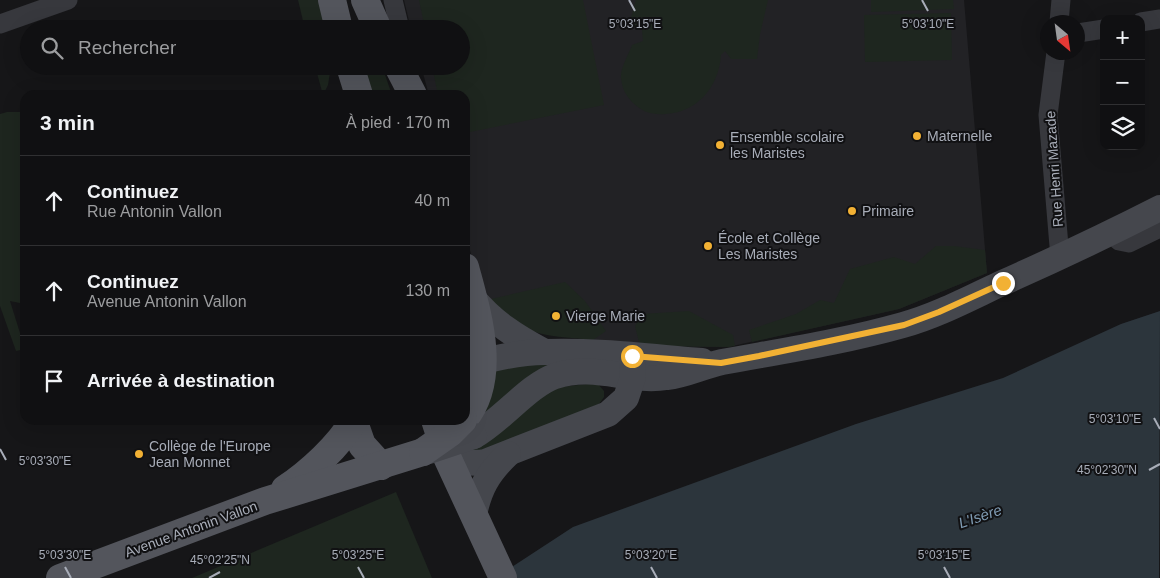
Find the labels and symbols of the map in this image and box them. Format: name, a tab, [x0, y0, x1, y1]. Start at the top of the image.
north arrow	[1040, 15, 1085, 60]
text: 5°03'15"E	[609, 17, 661, 31]
text: 5°03'10"E	[902, 17, 954, 31]
street label: Rue Henri Mazade	[1042, 110, 1066, 228]
place label: Maternelle	[927, 128, 993, 144]
place label: Ensemble scolaire les Maristes	[730, 129, 845, 161]
marker: Maternelle	[911, 130, 923, 142]
marker: Ensemble scolaire les Maristes	[714, 139, 726, 151]
place label: Primaire	[862, 203, 914, 219]
marker: Primaire	[846, 205, 858, 217]
place label: École et Collège Les Maristes	[718, 230, 820, 262]
marker: École et Collège Les Maristes	[702, 240, 714, 252]
route end	[992, 272, 1015, 295]
place label: Vierge Marie	[566, 308, 645, 324]
marker: Vierge Marie	[550, 310, 562, 322]
route start	[621, 345, 644, 368]
text: 5°03'10"E	[1089, 412, 1141, 426]
place label: Collège de l'Europe Jean Monnet	[149, 438, 271, 470]
marker: Collège de l'Europe Jean Monnet	[133, 448, 145, 460]
text: 5°03'30"E	[19, 454, 71, 468]
text: 45°02'30"N	[1077, 463, 1137, 477]
street label: Avenue Antonin Vallon	[123, 498, 259, 560]
water label: L'Isère	[956, 501, 1004, 531]
text: 5°03'30"E	[39, 548, 91, 562]
text: 5°03'25"E	[332, 548, 384, 562]
text: 5°03'20"E	[625, 548, 677, 562]
text: 5°03'15"E	[918, 548, 970, 562]
text: 45°02'25"N	[190, 553, 250, 567]

